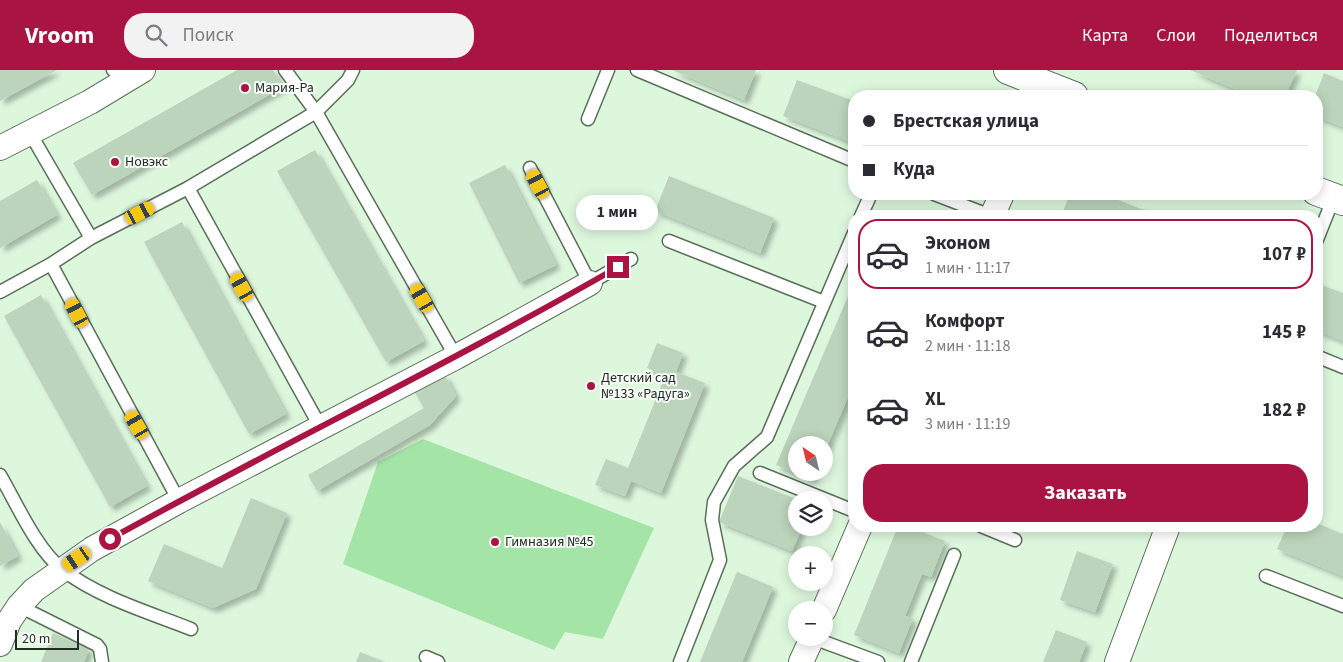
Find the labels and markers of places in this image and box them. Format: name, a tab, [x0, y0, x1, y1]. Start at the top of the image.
place label: Мария-Ра	[255, 78, 314, 98]
marker: Мария-Ра	[239, 82, 251, 94]
place label: Новэкс	[125, 152, 169, 172]
marker: Новэкс	[109, 156, 121, 168]
place label: Детский сад №133 «Радуга»	[601, 368, 690, 404]
marker: Детский сад №133 «Радуга»	[585, 380, 597, 392]
place label: Гимназия №45	[505, 532, 594, 552]
marker: Гимназия №45	[489, 536, 501, 548]

